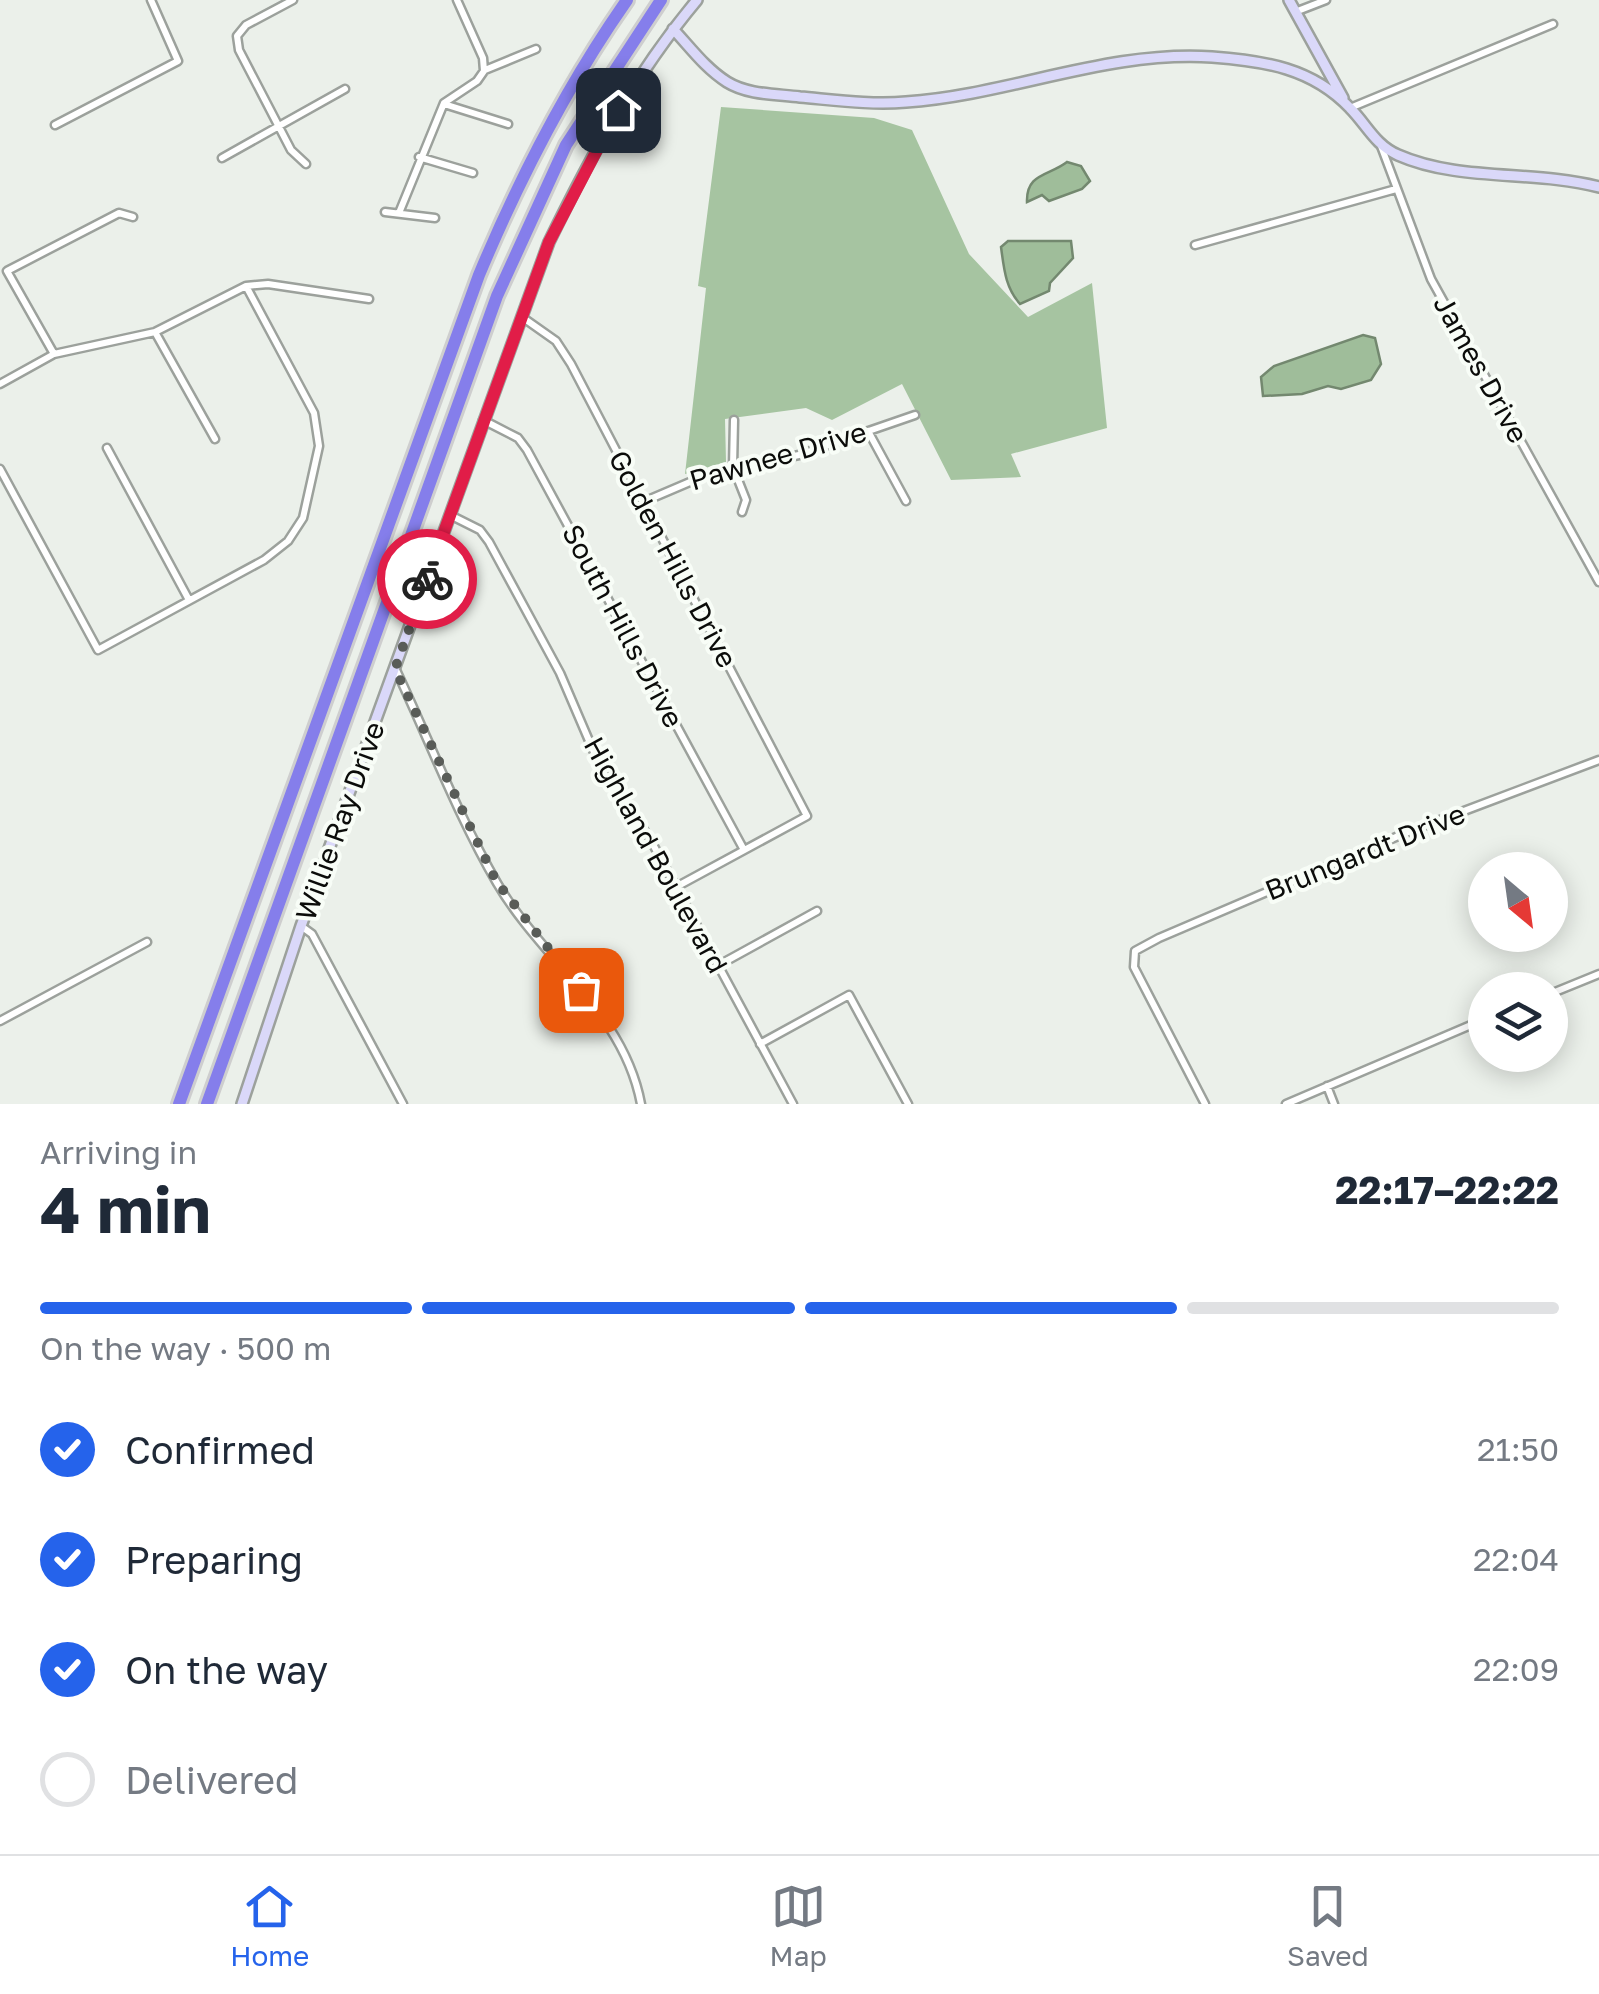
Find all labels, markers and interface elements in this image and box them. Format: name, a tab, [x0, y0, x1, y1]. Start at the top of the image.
pin	[576, 68, 661, 153]
icon: home	[591, 83, 646, 138]
street label: James Drive	[1427, 289, 1536, 448]
street label: Pawnee Drive	[686, 415, 870, 497]
street label: Golden Hills Drive	[602, 445, 745, 673]
street label: South Hills Drive	[556, 519, 691, 733]
courier	[377, 529, 477, 629]
icon: bike	[400, 552, 455, 607]
street label: Willie Ray Drive	[288, 717, 391, 925]
street label: Highland Boulevard	[578, 731, 735, 979]
street label: Brungardt Drive	[1260, 796, 1469, 907]
north arrow	[1468, 852, 1568, 952]
map controls	[1468, 852, 1568, 1072]
pin	[539, 948, 624, 1033]
icon: bag	[554, 963, 609, 1018]
button: layers	[1468, 972, 1568, 1072]
text: Arriving in	[40, 1133, 197, 1171]
text: 22:17–22:22	[1335, 1167, 1559, 1212]
text: 4 min	[40, 1169, 211, 1247]
text: On the way · 500 m	[40, 1329, 331, 1367]
icon: check	[40, 1422, 95, 1477]
text: Confirmed	[125, 1427, 315, 1472]
text: 21:50	[1477, 1430, 1559, 1468]
icon: check	[40, 1532, 95, 1587]
text: Preparing	[125, 1537, 303, 1582]
text: 22:04	[1473, 1540, 1559, 1578]
icon: check	[40, 1642, 95, 1697]
text: On the way	[125, 1647, 328, 1692]
text: 22:09	[1473, 1650, 1559, 1688]
text: Delivered	[125, 1757, 298, 1802]
tab: Home	[230, 1879, 309, 1972]
tab: Map	[770, 1879, 827, 1972]
tab: Saved	[1287, 1879, 1369, 1972]

